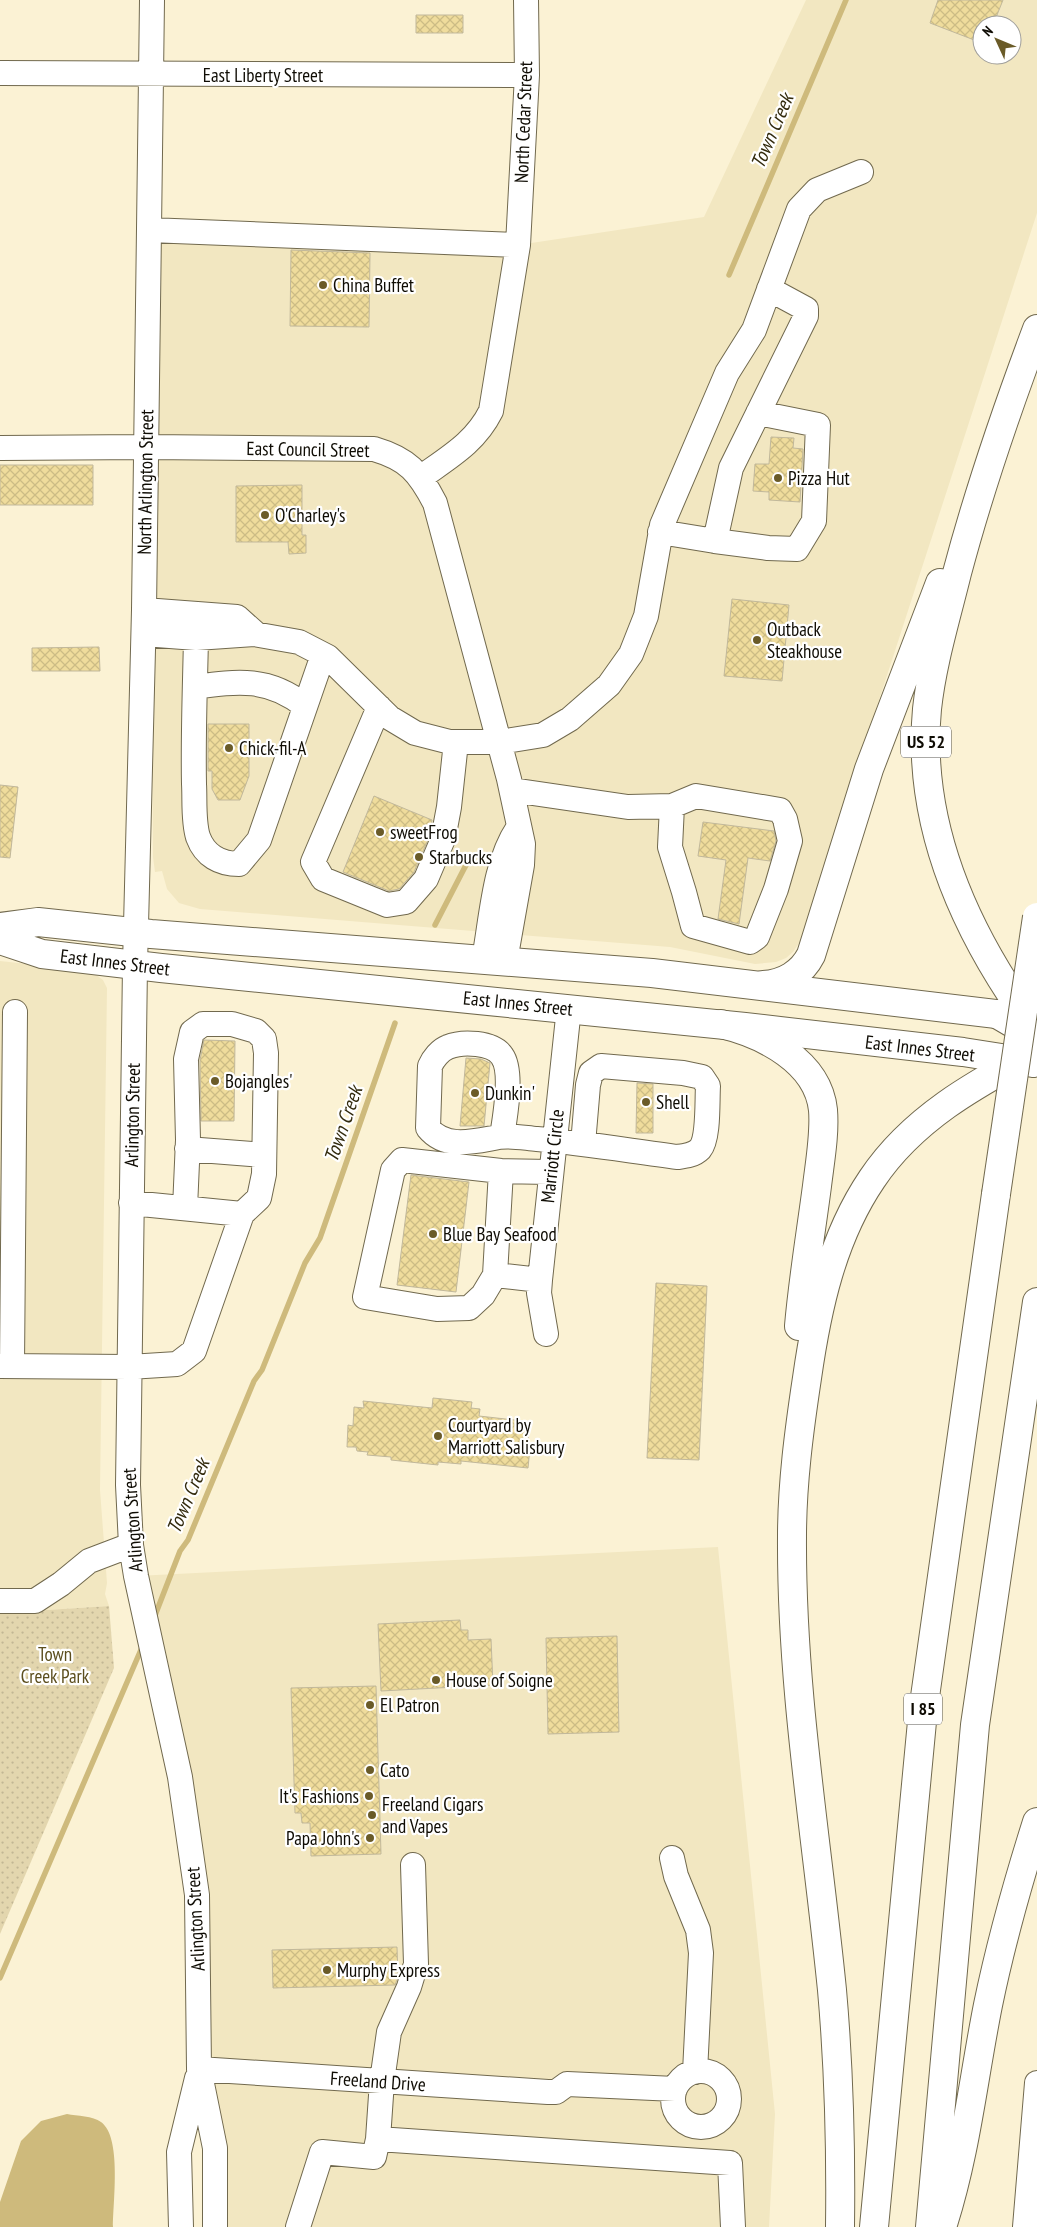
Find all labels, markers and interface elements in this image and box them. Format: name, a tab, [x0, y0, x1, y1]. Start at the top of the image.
north arrow	[972, 15, 1022, 65]
text: N	[979, 22, 997, 40]
street label: North Cedar Street	[509, 60, 537, 183]
street label: East Liberty Street	[203, 63, 324, 87]
water label: Town Creek	[745, 88, 800, 172]
place label: China Buffet	[333, 273, 415, 297]
marker: China Buffet	[317, 279, 329, 291]
street label: North Arlington Street	[132, 408, 158, 555]
street label: East Council Street	[246, 436, 370, 462]
place label: Pizza Hut	[788, 466, 850, 490]
marker: Pizza Hut	[772, 472, 784, 484]
place label: O'Charley's	[275, 503, 346, 527]
marker: O'Charley's	[259, 509, 271, 521]
place label: Outback Steakhouse	[767, 617, 842, 663]
marker: Outback Steakhouse	[751, 634, 763, 646]
road number: US 52	[901, 726, 951, 758]
place label: Chick-fil-A	[239, 736, 306, 760]
marker: Chick-fil-A	[223, 742, 235, 754]
place label: sweetFrog	[390, 820, 458, 844]
marker: sweetFrog	[374, 826, 386, 838]
place label: Starbucks	[429, 845, 492, 869]
marker: Starbucks	[413, 851, 425, 863]
street label: East Innes Street	[59, 943, 172, 981]
street label: East Innes Street	[462, 985, 575, 1021]
street label: East Innes Street	[864, 1029, 977, 1067]
street label: Arlington Street	[119, 1062, 145, 1167]
place label: Bojangles'	[225, 1069, 293, 1093]
marker: Bojangles'	[209, 1075, 221, 1087]
water label: Town Creek	[318, 1080, 369, 1165]
place label: Dunkin'	[485, 1081, 535, 1105]
marker: Dunkin'	[469, 1087, 481, 1099]
place label: Shell	[656, 1090, 690, 1114]
marker: Shell	[640, 1096, 652, 1108]
street label: Marriott Circle	[535, 1108, 569, 1204]
place label: Blue Bay Seafood	[443, 1222, 557, 1246]
marker: Blue Bay Seafood	[427, 1228, 439, 1240]
place label: Courtyard by Marriott Salisbury	[448, 1413, 565, 1459]
marker: Courtyard by Marriott Salisbury	[432, 1430, 444, 1442]
water label: Town Creek	[161, 1453, 216, 1537]
street label: Arlington Street	[116, 1466, 148, 1573]
park label: Town Creek Park	[21, 1642, 90, 1688]
place label: House of Soigne	[446, 1668, 553, 1692]
marker: House of Soigne	[430, 1674, 442, 1686]
place label: El Patron	[380, 1693, 439, 1717]
road number: I 85	[904, 1694, 942, 1725]
marker: El Patron	[364, 1699, 376, 1711]
place label: Cato	[380, 1758, 409, 1782]
marker: Cato	[364, 1764, 376, 1776]
place label: It's Fashions	[279, 1784, 359, 1808]
marker: It's Fashions	[363, 1790, 375, 1802]
place label: Freeland Cigars and Vapes	[382, 1792, 483, 1838]
marker: Freeland Cigars and Vapes	[366, 1809, 378, 1821]
place label: Papa John's	[286, 1826, 360, 1850]
marker: Papa John's	[364, 1832, 376, 1844]
street label: Arlington Street	[180, 1866, 210, 1972]
place label: Murphy Express	[337, 1958, 440, 1982]
marker: Murphy Express	[321, 1964, 333, 1976]
street label: Freeland Drive	[329, 2066, 427, 2096]

